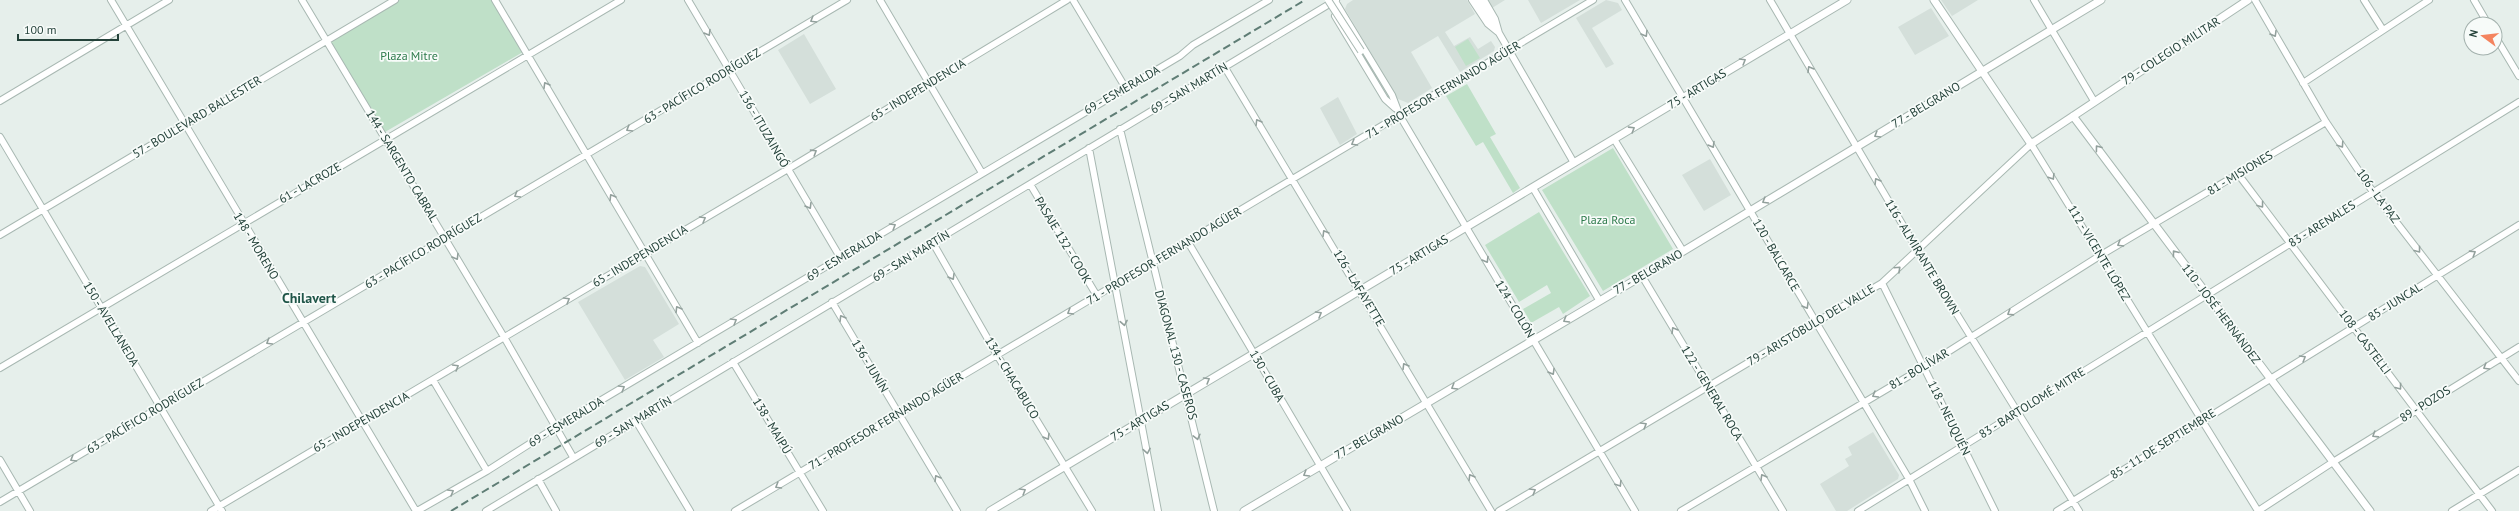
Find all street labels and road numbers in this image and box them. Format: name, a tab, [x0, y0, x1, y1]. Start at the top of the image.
street label: 79 - COLEGIO MILITAR	[2119, 13, 2223, 88]
street label: 71 - PROFESOR FERNANDO AGÜER	[1362, 37, 1523, 142]
street label: 63 - PACÍFICO RODRÍGUEZ	[640, 44, 763, 127]
street label: 65 - INDEPENDENCIA	[867, 55, 968, 124]
street label: 69 - SAN MARTÍN	[1147, 59, 1230, 117]
street label: 69 - ESMERALDA	[1081, 62, 1162, 117]
street label: 75 - ARTIGAS	[1665, 65, 1729, 112]
street label: 57 - BOULEVARD BALLESTER	[129, 72, 264, 161]
street label: 77 - BELGRANO	[1889, 78, 1963, 131]
street label: 136 - ITUZAINGÓ	[736, 87, 793, 170]
street label: 144 - SARGENTO CABRAL	[363, 107, 442, 225]
street label: 81 - MISIONES	[2204, 147, 2275, 198]
street label: 61 - LACROZE	[276, 159, 343, 206]
street label: 106 - LA PAZ	[2354, 165, 2403, 226]
street label: PASAJE 132 - COOK	[1032, 194, 1095, 286]
street label: 116 - ALMIRANTE BROWN	[1882, 196, 1963, 317]
street label: 83 - ARENALES	[2285, 197, 2358, 250]
street label: 112 - VICENTE LÓPEZ	[2065, 202, 2134, 304]
street label: 71 - PROFESOR FERNANDO AGÜER	[1083, 203, 1244, 308]
street label: 148 - MORENO	[230, 209, 282, 282]
street label: 63 - PACÍFICO RODRÍGUEZ	[361, 209, 484, 292]
street label: 120 - BALCARCE	[1750, 216, 1803, 294]
street label: 65 - INDEPENDENCIA	[589, 221, 690, 290]
street label: 69 - ESMERALDA	[803, 227, 884, 284]
street label: 69 - SAN MARTÍN	[869, 227, 952, 285]
street label: 75 - ARTIGAS	[1387, 231, 1451, 278]
street label: 126 - LAFAYETTE	[1331, 246, 1388, 329]
street label: 77 - BELGRANO	[1610, 246, 1685, 297]
street label: 110 - JOSÉ HERNÁNDEZ	[2179, 261, 2264, 367]
street label: 124 - COLÓN	[1492, 277, 1539, 340]
street label: 150 - AVELLANEDA	[80, 279, 143, 369]
street label: 85 - JUNCAL	[2365, 279, 2425, 324]
street label: 79 - ARISTÓBULO DEL VALLE	[1744, 280, 1877, 369]
street label: DIAGONAL 130 - CASEROS	[1152, 288, 1201, 421]
street label: 108 - CASTELLI	[2336, 306, 2395, 377]
street label: 134 - CHACABUCO	[982, 334, 1043, 422]
street label: 136 - JUNÍN	[849, 336, 892, 395]
street label: 122 - GENERAL ROCA	[1678, 343, 1747, 443]
street label: 81 - BOLÍVAR	[1886, 345, 1951, 392]
street label: 130 - CUBA	[1247, 347, 1288, 404]
street label: 83 - BARTOLOMÉ MITRE	[1976, 364, 2088, 441]
street label: 71 - PROFESOR FERNANDO AGÜER	[805, 368, 966, 473]
street label: 63 - PACÍFICO RODRÍGUEZ	[83, 374, 206, 457]
street label: 118 - NEUQUÉN	[1925, 378, 1974, 458]
street label: 89 - POZOS	[2397, 382, 2453, 425]
street label: 65 - INDEPENDENCIA	[310, 388, 412, 455]
street label: 69 - ESMERALDA	[525, 393, 606, 450]
street label: 69 - SAN MARTÍN	[591, 393, 674, 451]
street label: 138 - MAIPÚ	[750, 395, 795, 457]
street label: 75 - ARTIGAS	[1108, 397, 1172, 444]
street label: 85 - 11 DE SEPTIEMBRE	[2107, 405, 2218, 482]
street label: 77 - BELGRANO	[1331, 411, 1406, 462]

